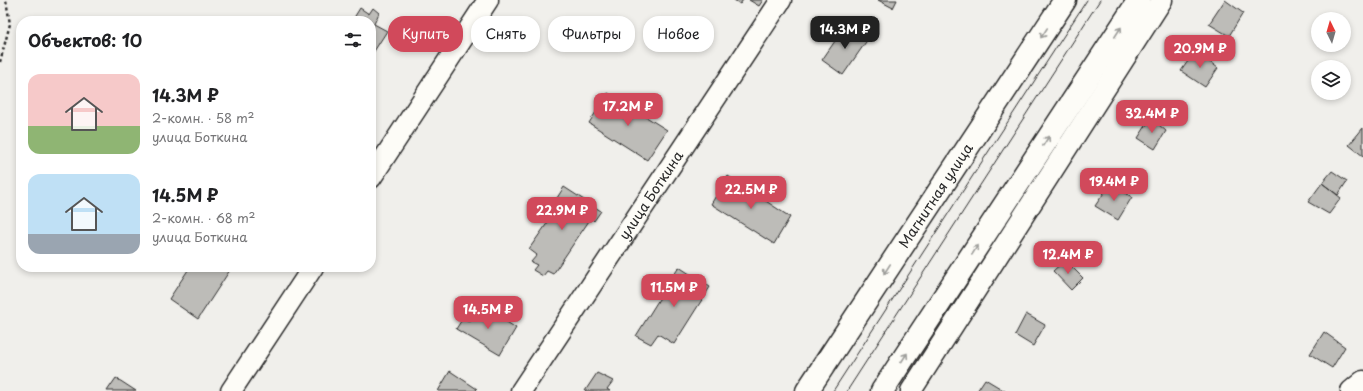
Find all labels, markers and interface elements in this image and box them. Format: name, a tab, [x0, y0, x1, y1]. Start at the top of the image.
north arrow	[1311, 12, 1351, 52]
map controls	[1311, 12, 1351, 100]
chip: Купить	[388, 16, 463, 52]
chip: Снять	[471, 16, 540, 52]
chip: Фильтры	[548, 16, 635, 52]
chip: Новое	[643, 16, 714, 52]
pin: 14.3M ₽	[808, 16, 882, 50]
text: 14.3M ₽	[819, 19, 871, 38]
text: Объектов: 10	[28, 27, 142, 53]
one-way arrow	[1040, 27, 1048, 38]
one-way arrow	[1114, 27, 1122, 38]
icon: filters	[342, 29, 364, 51]
pin: 20.9M ₽	[1163, 35, 1237, 69]
text: 20.9M ₽	[1173, 38, 1227, 57]
button: layers	[1311, 60, 1351, 100]
text: 14.3M ₽	[152, 82, 219, 108]
icon: home	[60, 90, 108, 138]
pin: 17.2M ₽	[591, 93, 665, 127]
text: 17.2M ₽	[603, 96, 653, 115]
pin: 32.4M ₽	[1115, 100, 1189, 134]
text: 32.4M ₽	[1125, 103, 1179, 122]
text: 2-комн. · 58 m²	[152, 108, 254, 127]
text: улица Боткина	[152, 127, 247, 146]
one-way arrow	[1043, 135, 1051, 147]
street label: Магнитная улица	[893, 139, 978, 252]
street label: улица Боткина	[613, 146, 688, 244]
pin: 19.4M ₽	[1077, 168, 1151, 202]
text: 19.4M ₽	[1089, 171, 1139, 190]
pin: 22.5M ₽	[714, 176, 788, 210]
text: 22.5M ₽	[724, 179, 778, 198]
text: 14.5M ₽	[152, 182, 218, 208]
icon: home	[60, 190, 108, 238]
pin: 22.9M ₽	[525, 197, 599, 231]
text: 22.9M ₽	[536, 200, 588, 219]
text: 2-комн. · 68 m²	[152, 208, 256, 227]
text: улица Боткина	[152, 227, 247, 246]
pin: 12.4M ₽	[1031, 241, 1105, 275]
text: 12.4M ₽	[1042, 244, 1094, 263]
one-way arrow	[971, 245, 979, 256]
one-way arrow	[883, 264, 891, 275]
pin: 11.5M ₽	[637, 274, 711, 308]
text: 11.5M ₽	[650, 277, 698, 296]
pin: 14.5M ₽	[451, 296, 525, 330]
text: 14.5M ₽	[463, 299, 513, 318]
one-way arrow	[899, 353, 908, 364]

